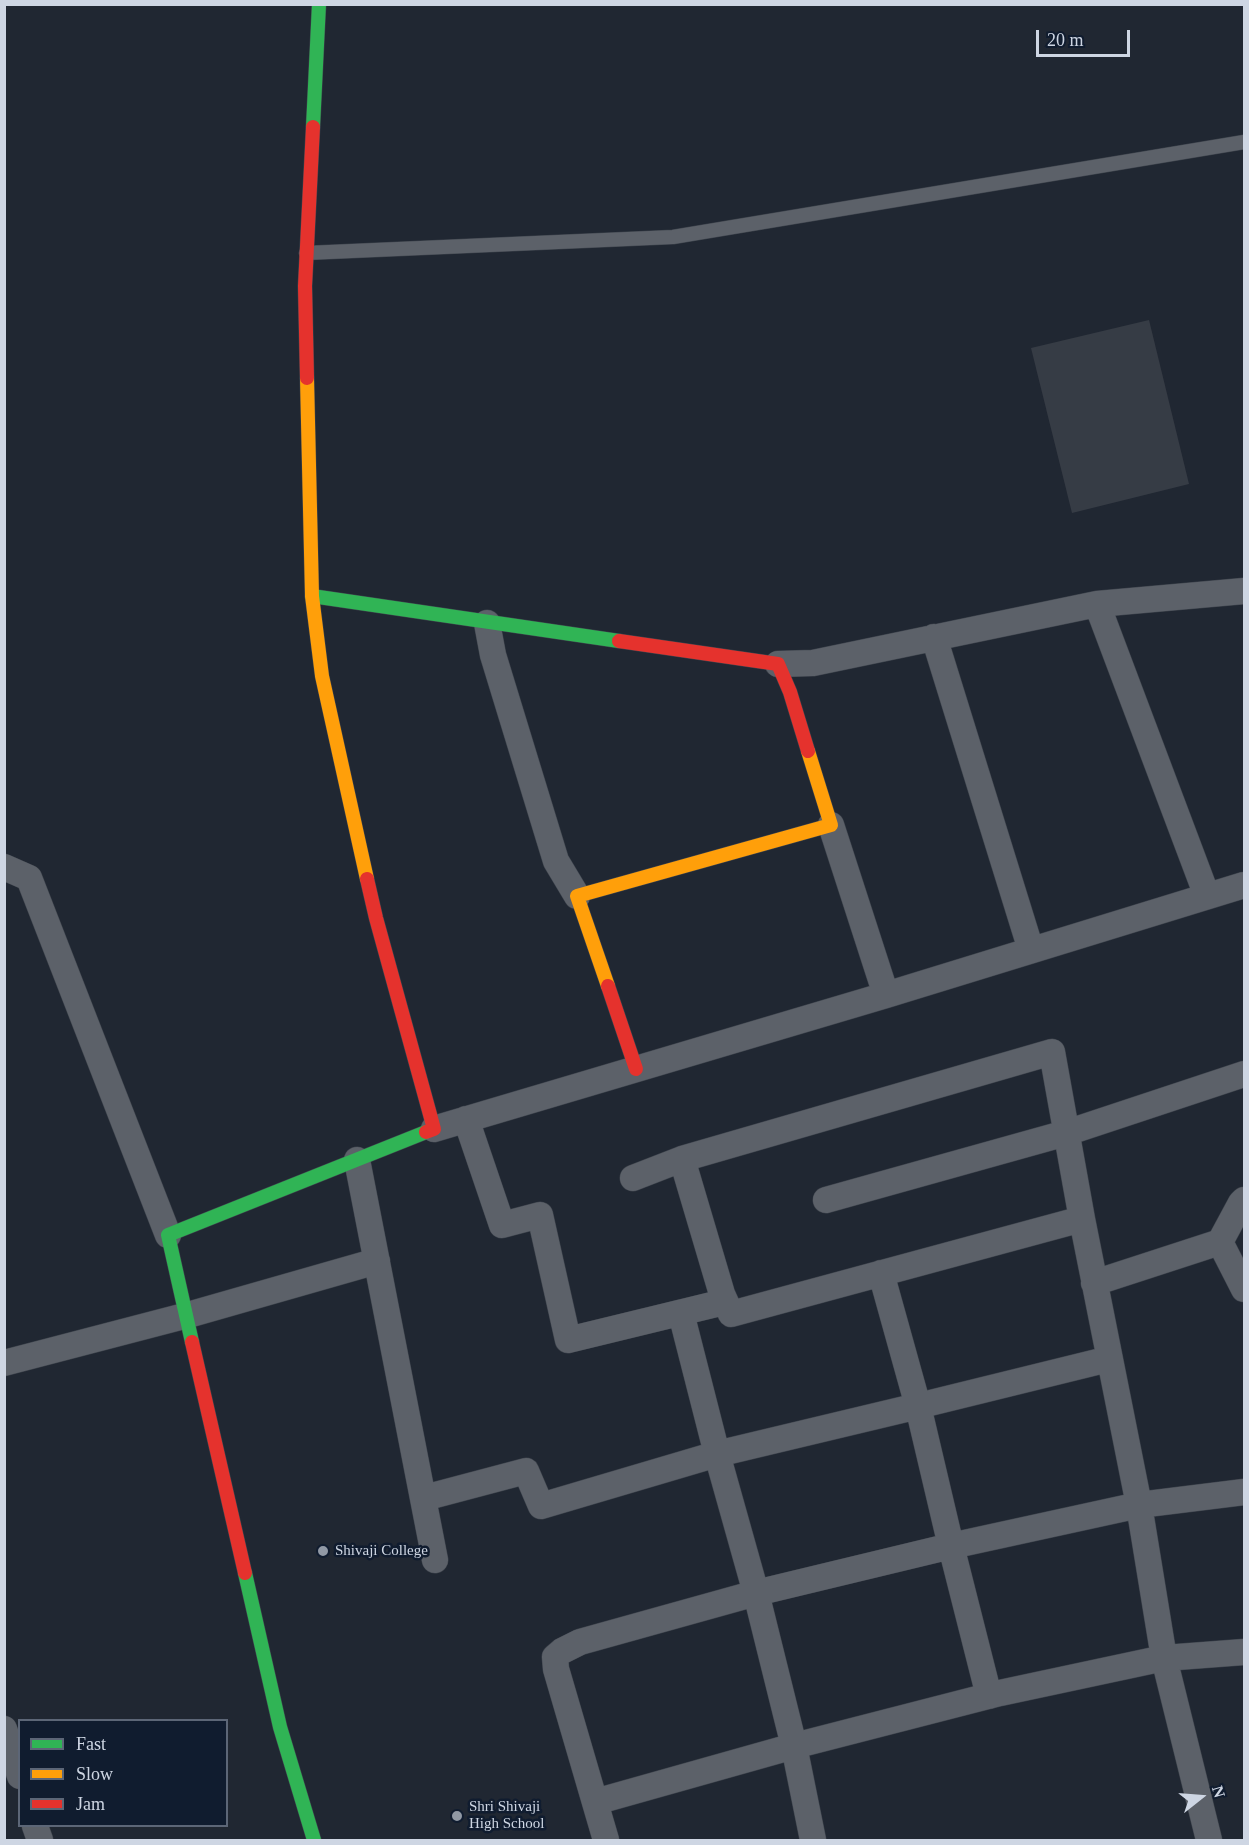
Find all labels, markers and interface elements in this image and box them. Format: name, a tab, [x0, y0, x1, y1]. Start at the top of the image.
scale bar	[1039, 18, 1134, 56]
text: 20 m	[1047, 30, 1084, 50]
place label: Shivaji College	[335, 1542, 428, 1560]
marker: Shivaji College	[316, 1544, 330, 1558]
legend	[18, 1719, 228, 1827]
text: Fast	[76, 1734, 106, 1754]
text: Slow	[76, 1764, 113, 1784]
north arrow	[1171, 1767, 1231, 1827]
text: N	[1209, 1784, 1229, 1800]
text: Jam	[76, 1794, 105, 1814]
place label: Shri Shivaji High School	[469, 1798, 544, 1833]
marker: Shri Shivaji High School	[450, 1809, 464, 1823]

